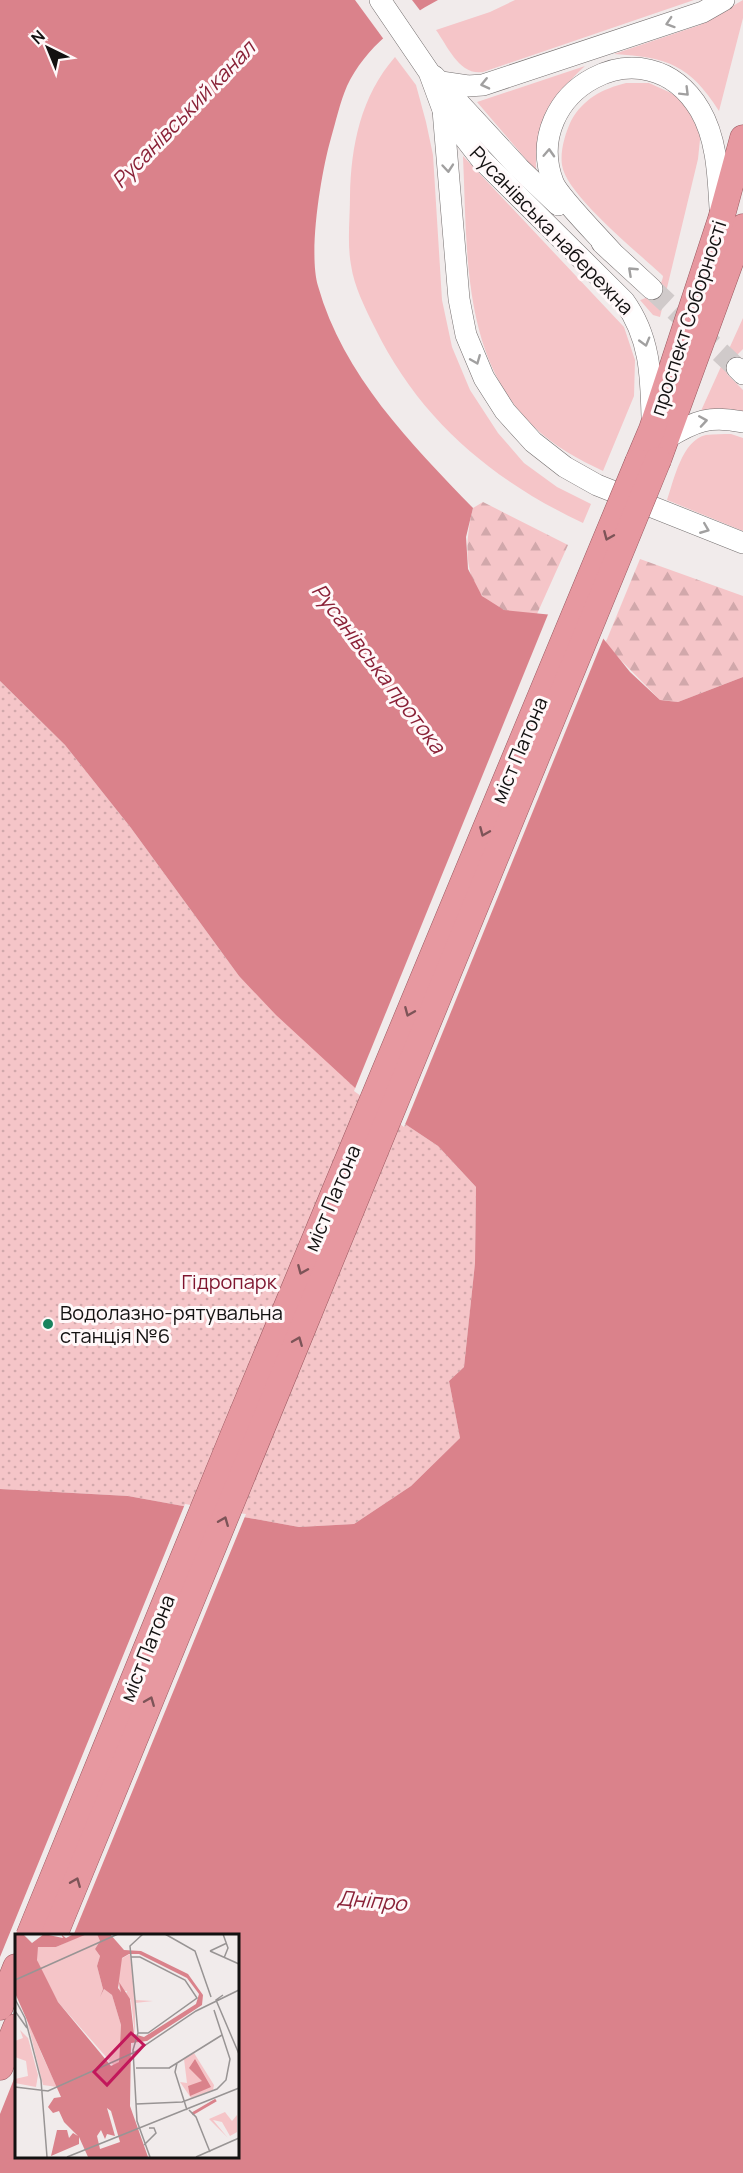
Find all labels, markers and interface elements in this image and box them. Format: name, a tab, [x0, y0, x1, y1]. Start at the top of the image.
one-way arrow	[666, 16, 676, 28]
north arrow	[18, 18, 78, 78]
text: N	[26, 25, 49, 49]
water label: Русанівський канал	[105, 33, 262, 194]
one-way arrow	[480, 76, 490, 89]
one-way arrow	[678, 86, 689, 96]
street label: Русанівська набережна	[464, 140, 640, 320]
one-way arrow	[542, 149, 555, 158]
one-way arrow	[441, 164, 454, 173]
street label: проспект Соборності	[644, 217, 732, 419]
one-way arrow	[628, 267, 638, 278]
one-way arrow	[638, 336, 650, 347]
one-way arrow	[469, 354, 481, 365]
one-way arrow	[698, 415, 708, 427]
one-way arrow	[699, 521, 710, 534]
one-way arrow	[603, 529, 615, 540]
water label: Русанівська протока	[306, 577, 453, 760]
street label: міст Патона	[484, 693, 554, 807]
one-way arrow	[479, 826, 491, 837]
one-way arrow	[404, 1006, 416, 1017]
street label: міст Патона	[297, 1141, 367, 1255]
one-way arrow	[297, 1263, 309, 1274]
park label: Гідропарк	[181, 1268, 278, 1295]
place label: Водолазно-рятувальна станція №6	[60, 1299, 283, 1349]
marker: Водолазно-рятувальна станція №6	[41, 1317, 55, 1331]
one-way arrow	[291, 1336, 303, 1347]
one-way arrow	[217, 1516, 229, 1527]
street label: міст Патона	[113, 1591, 181, 1705]
one-way arrow	[143, 1697, 155, 1708]
one-way arrow	[69, 1877, 81, 1888]
water label: Дніпро	[336, 1883, 409, 1917]
inset map	[15, 1934, 238, 2158]

